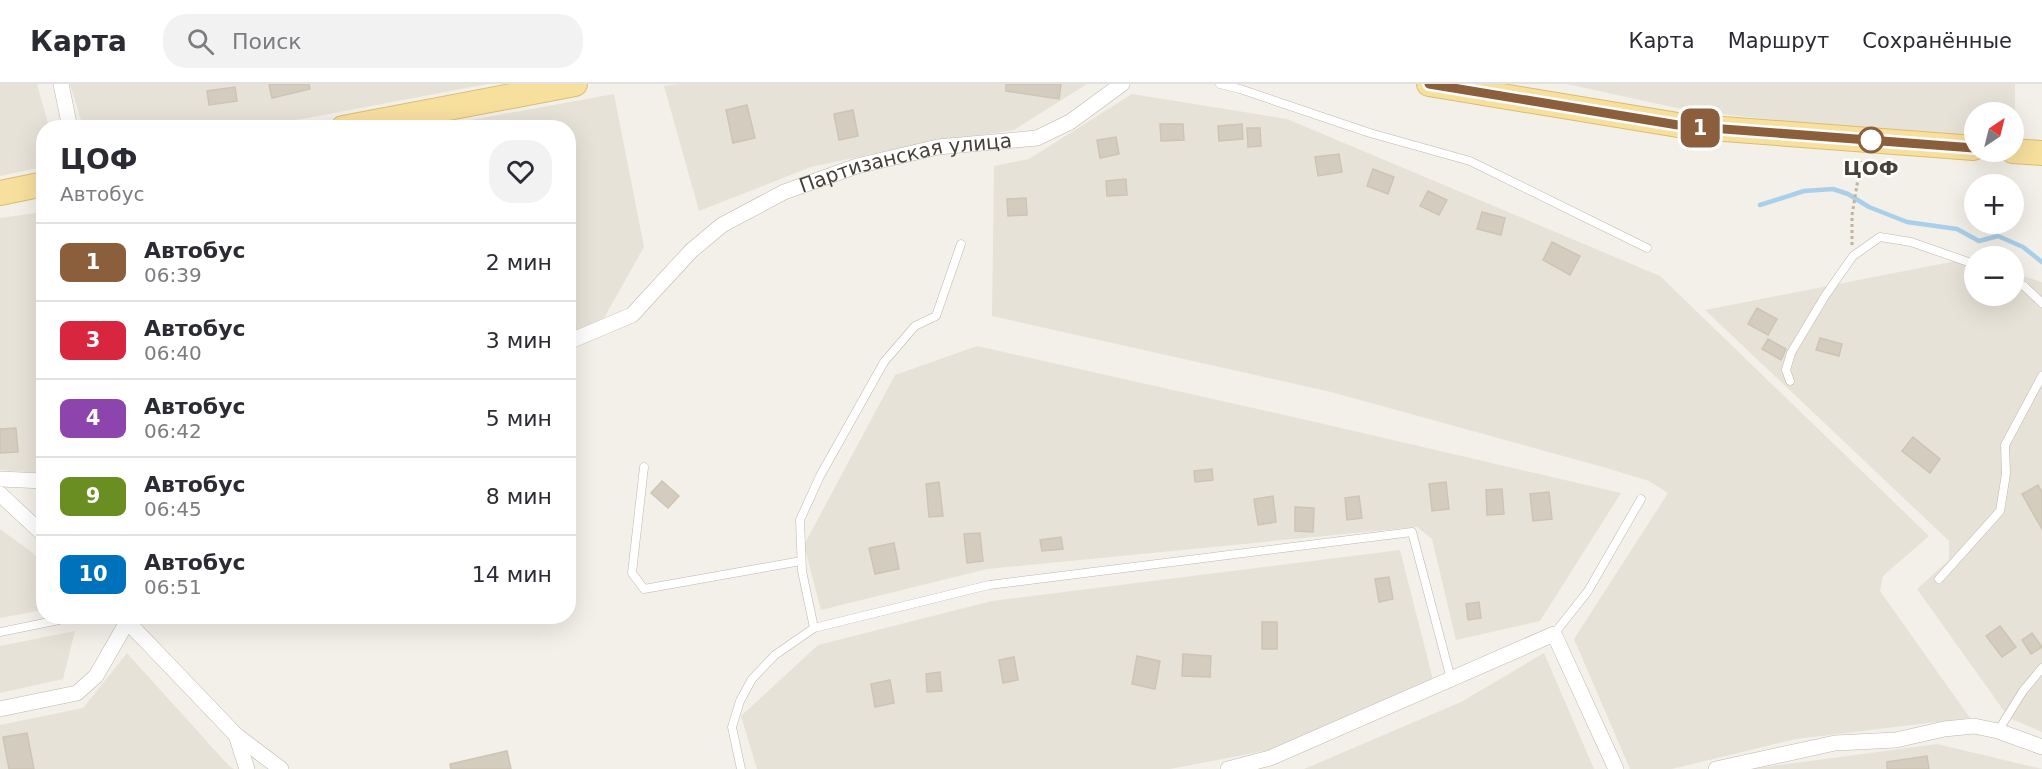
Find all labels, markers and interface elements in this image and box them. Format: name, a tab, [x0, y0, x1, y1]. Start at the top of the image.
search box	[163, 14, 583, 68]
text: Карта	[30, 25, 127, 58]
icon: search	[184, 25, 217, 58]
text: Поиск	[232, 29, 302, 54]
text: Карта	[1629, 29, 1695, 53]
text: Маршрут	[1728, 29, 1829, 53]
text: Сохранённые	[1862, 29, 2012, 53]
north arrow	[1964, 102, 2024, 162]
map controls	[1964, 102, 2024, 306]
line badge: 1	[1680, 108, 1720, 147]
text: 1	[1693, 116, 1707, 140]
marker: ЦОФ	[1858, 127, 1884, 153]
street label: Партизанская улица	[796, 128, 1013, 198]
button: heart	[489, 140, 552, 203]
text: ЦОФ	[60, 143, 138, 176]
place label: ЦОФ	[1843, 156, 1899, 180]
button: +	[1964, 174, 2024, 234]
text: Автобус	[60, 182, 145, 206]
text: Автобус	[144, 238, 246, 263]
button: −	[1964, 246, 2024, 306]
text: 1	[86, 250, 100, 274]
text: 2 мин	[486, 250, 552, 275]
text: 06:39	[144, 263, 202, 287]
text: Автобус	[144, 316, 246, 341]
text: 3	[86, 328, 100, 352]
text: 3 мин	[486, 328, 552, 353]
text: 06:40	[144, 341, 202, 365]
text: Автобус	[144, 394, 246, 419]
text: 4	[86, 406, 100, 430]
text: 5 мин	[486, 406, 552, 431]
text: 06:42	[144, 419, 202, 443]
text: Автобус	[144, 472, 246, 497]
text: 9	[86, 484, 100, 508]
text: 8 мин	[486, 484, 552, 509]
text: 06:45	[144, 497, 202, 521]
text: Автобус	[144, 550, 246, 575]
text: 10	[78, 562, 108, 586]
text: 14 мин	[472, 562, 552, 587]
text: 06:51	[144, 575, 202, 599]

